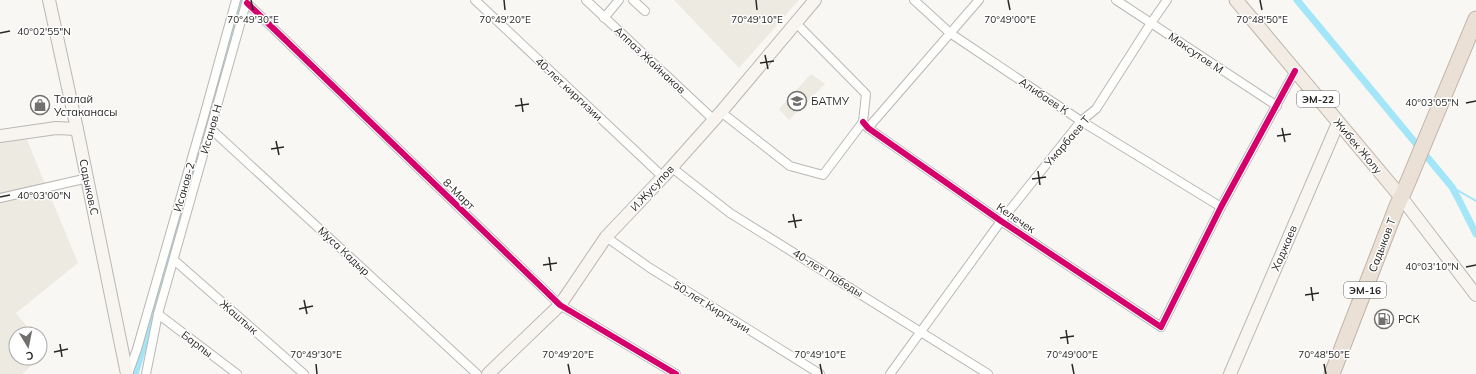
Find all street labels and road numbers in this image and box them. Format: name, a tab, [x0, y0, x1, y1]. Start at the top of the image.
street label: Аппаз Жайнаков	[611, 23, 689, 97]
street label: Максутов М	[1166, 29, 1226, 77]
street label: 40-лет киргизии	[532, 54, 606, 124]
street label: Алибаев К	[1017, 74, 1072, 118]
road number: ЭМ-22	[1297, 91, 1339, 107]
street label: Исанов Н	[197, 103, 225, 155]
street label: Умарбаев Т	[1041, 113, 1093, 170]
street label: Жибек Жолу	[1331, 115, 1385, 177]
street label: Садыков.С	[76, 158, 102, 216]
street label: Исанов-2	[170, 160, 198, 213]
street label: И.Жусупов	[627, 162, 677, 214]
street label: 8-Март	[440, 175, 478, 213]
street label: Келечек	[994, 200, 1038, 236]
street label: Садыков Т	[1365, 216, 1399, 274]
street label: Муса Кадыр	[315, 223, 373, 279]
street label: Хаджаев	[1268, 223, 1300, 273]
street label: 40-лет Пабеды	[790, 246, 866, 300]
street label: 50-лет Киргизии	[671, 278, 753, 336]
road number: ЭМ-16	[1344, 282, 1386, 298]
street label: Жаштык	[217, 297, 261, 337]
street label: Барпы	[179, 328, 215, 360]

